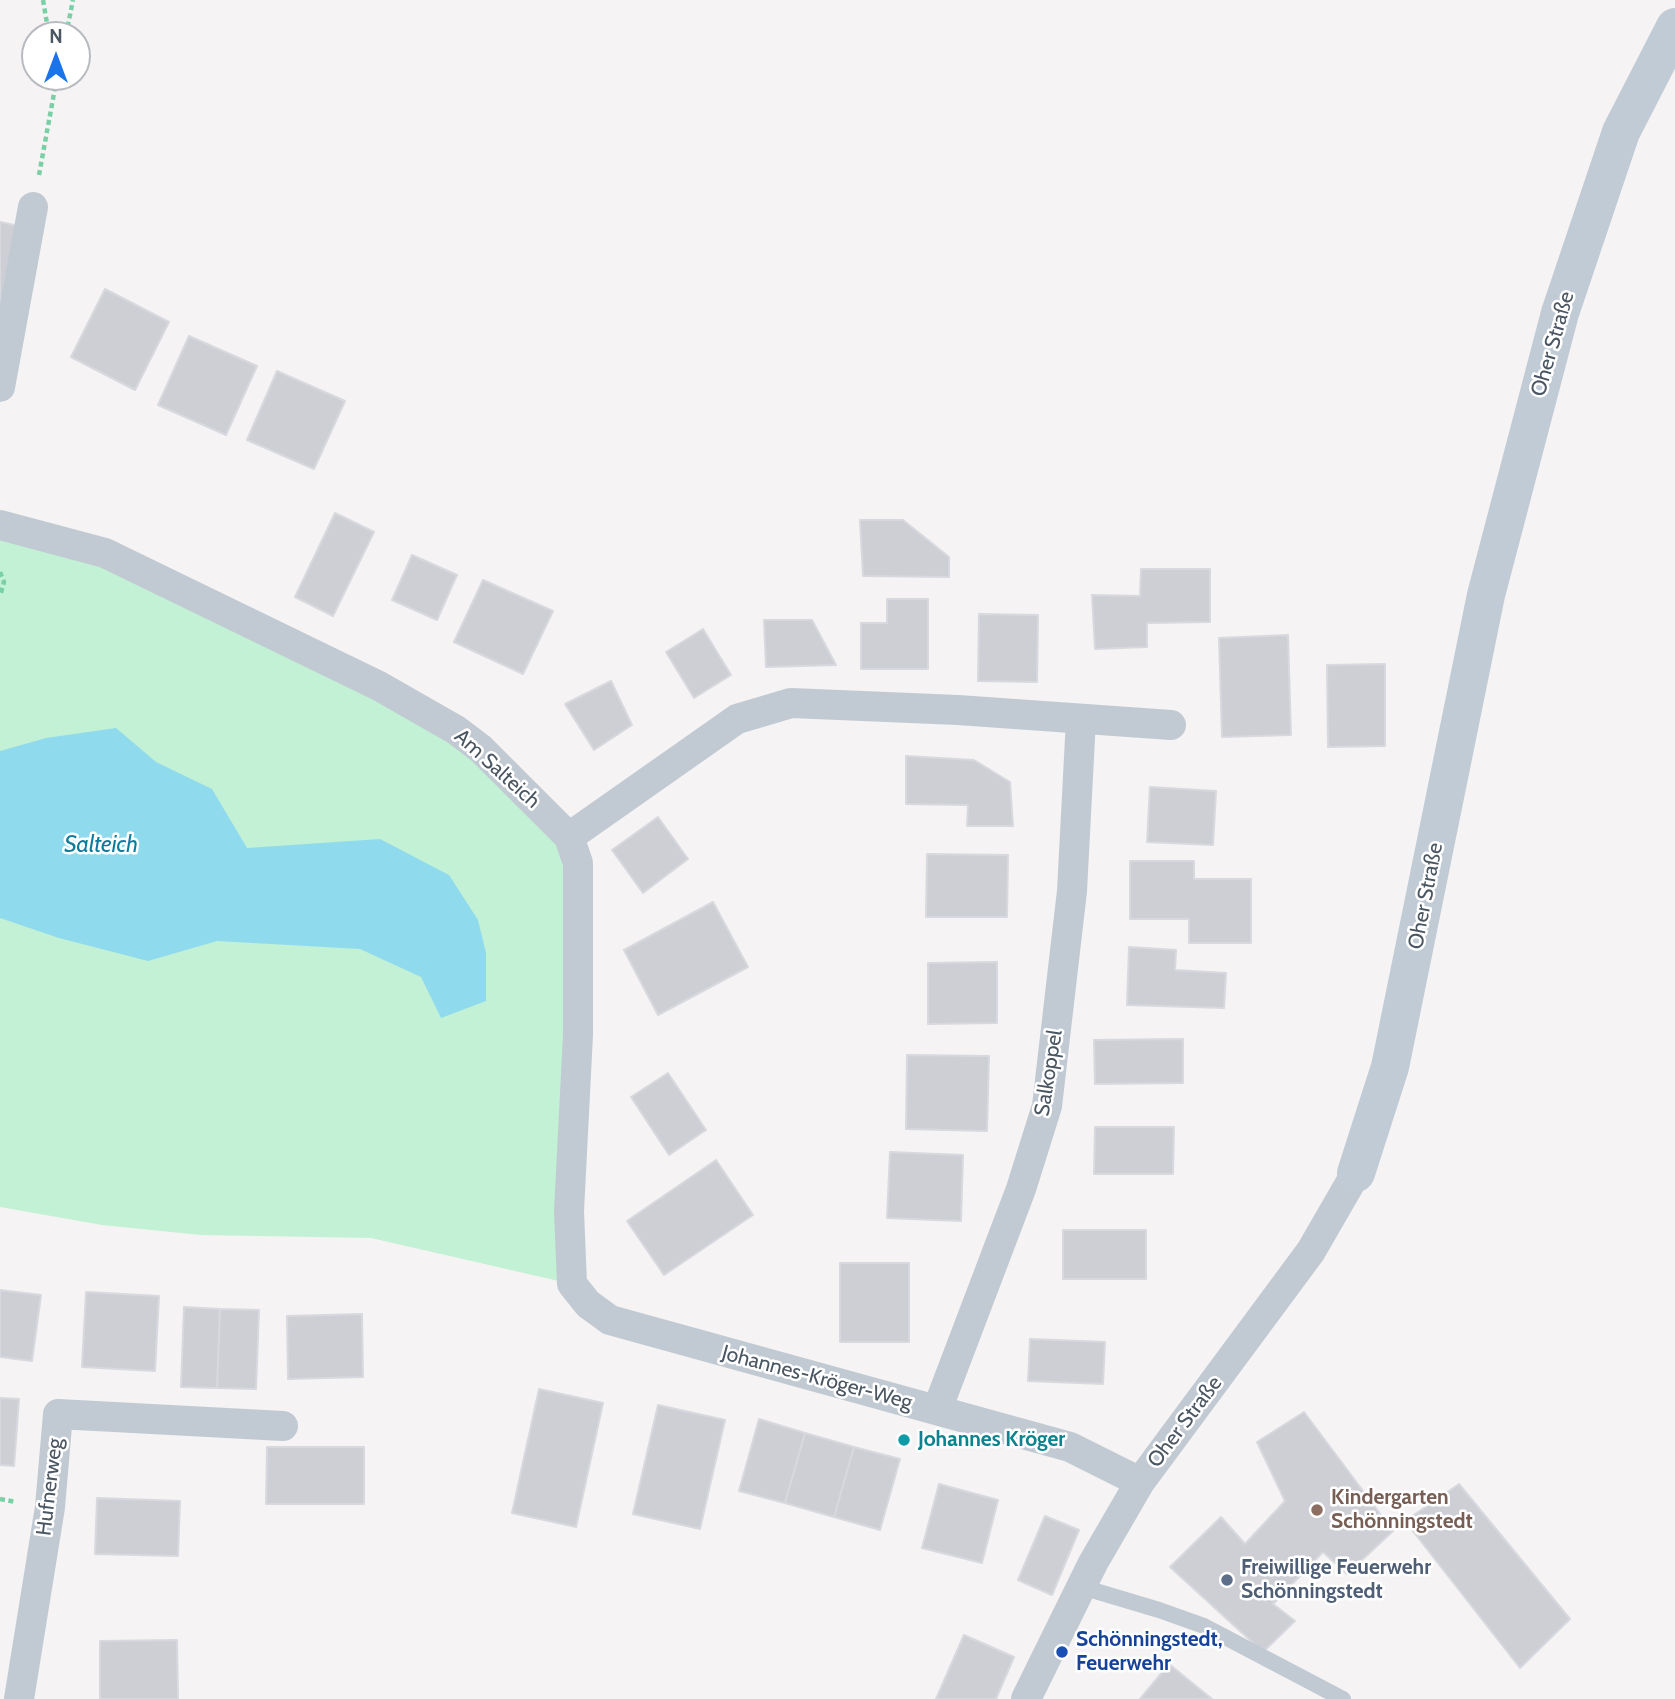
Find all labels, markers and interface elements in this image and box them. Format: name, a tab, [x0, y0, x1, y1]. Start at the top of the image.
north arrow	[21, 21, 91, 91]
text: N	[49, 25, 63, 48]
street label: Oher Straße	[1526, 289, 1580, 399]
street label: Am Salteich	[449, 724, 545, 814]
water label: Salteich	[64, 831, 138, 859]
street label: Oher Straße	[1403, 841, 1449, 951]
street label: Salkoppel	[1030, 1028, 1068, 1118]
street label: Johannes-Kröger-Weg	[719, 1340, 915, 1416]
street label: Oher Straße	[1142, 1371, 1228, 1473]
place label: Johannes Kröger	[918, 1427, 1065, 1453]
marker: Johannes Kröger	[896, 1432, 912, 1448]
street label: Hufnerweg	[32, 1437, 68, 1537]
place label: Kindergarten Schönningstedt	[1331, 1485, 1473, 1535]
marker: Kindergarten Schönningstedt	[1309, 1502, 1325, 1518]
place label: Freiwillige Feuerwehr Schönningstedt	[1241, 1555, 1431, 1605]
marker: Freiwillige Feuerwehr Schönningstedt	[1219, 1572, 1235, 1588]
place label: Schönningstedt, Feuerwehr	[1076, 1627, 1223, 1677]
marker: Schönningstedt, Feuerwehr	[1054, 1644, 1070, 1660]

